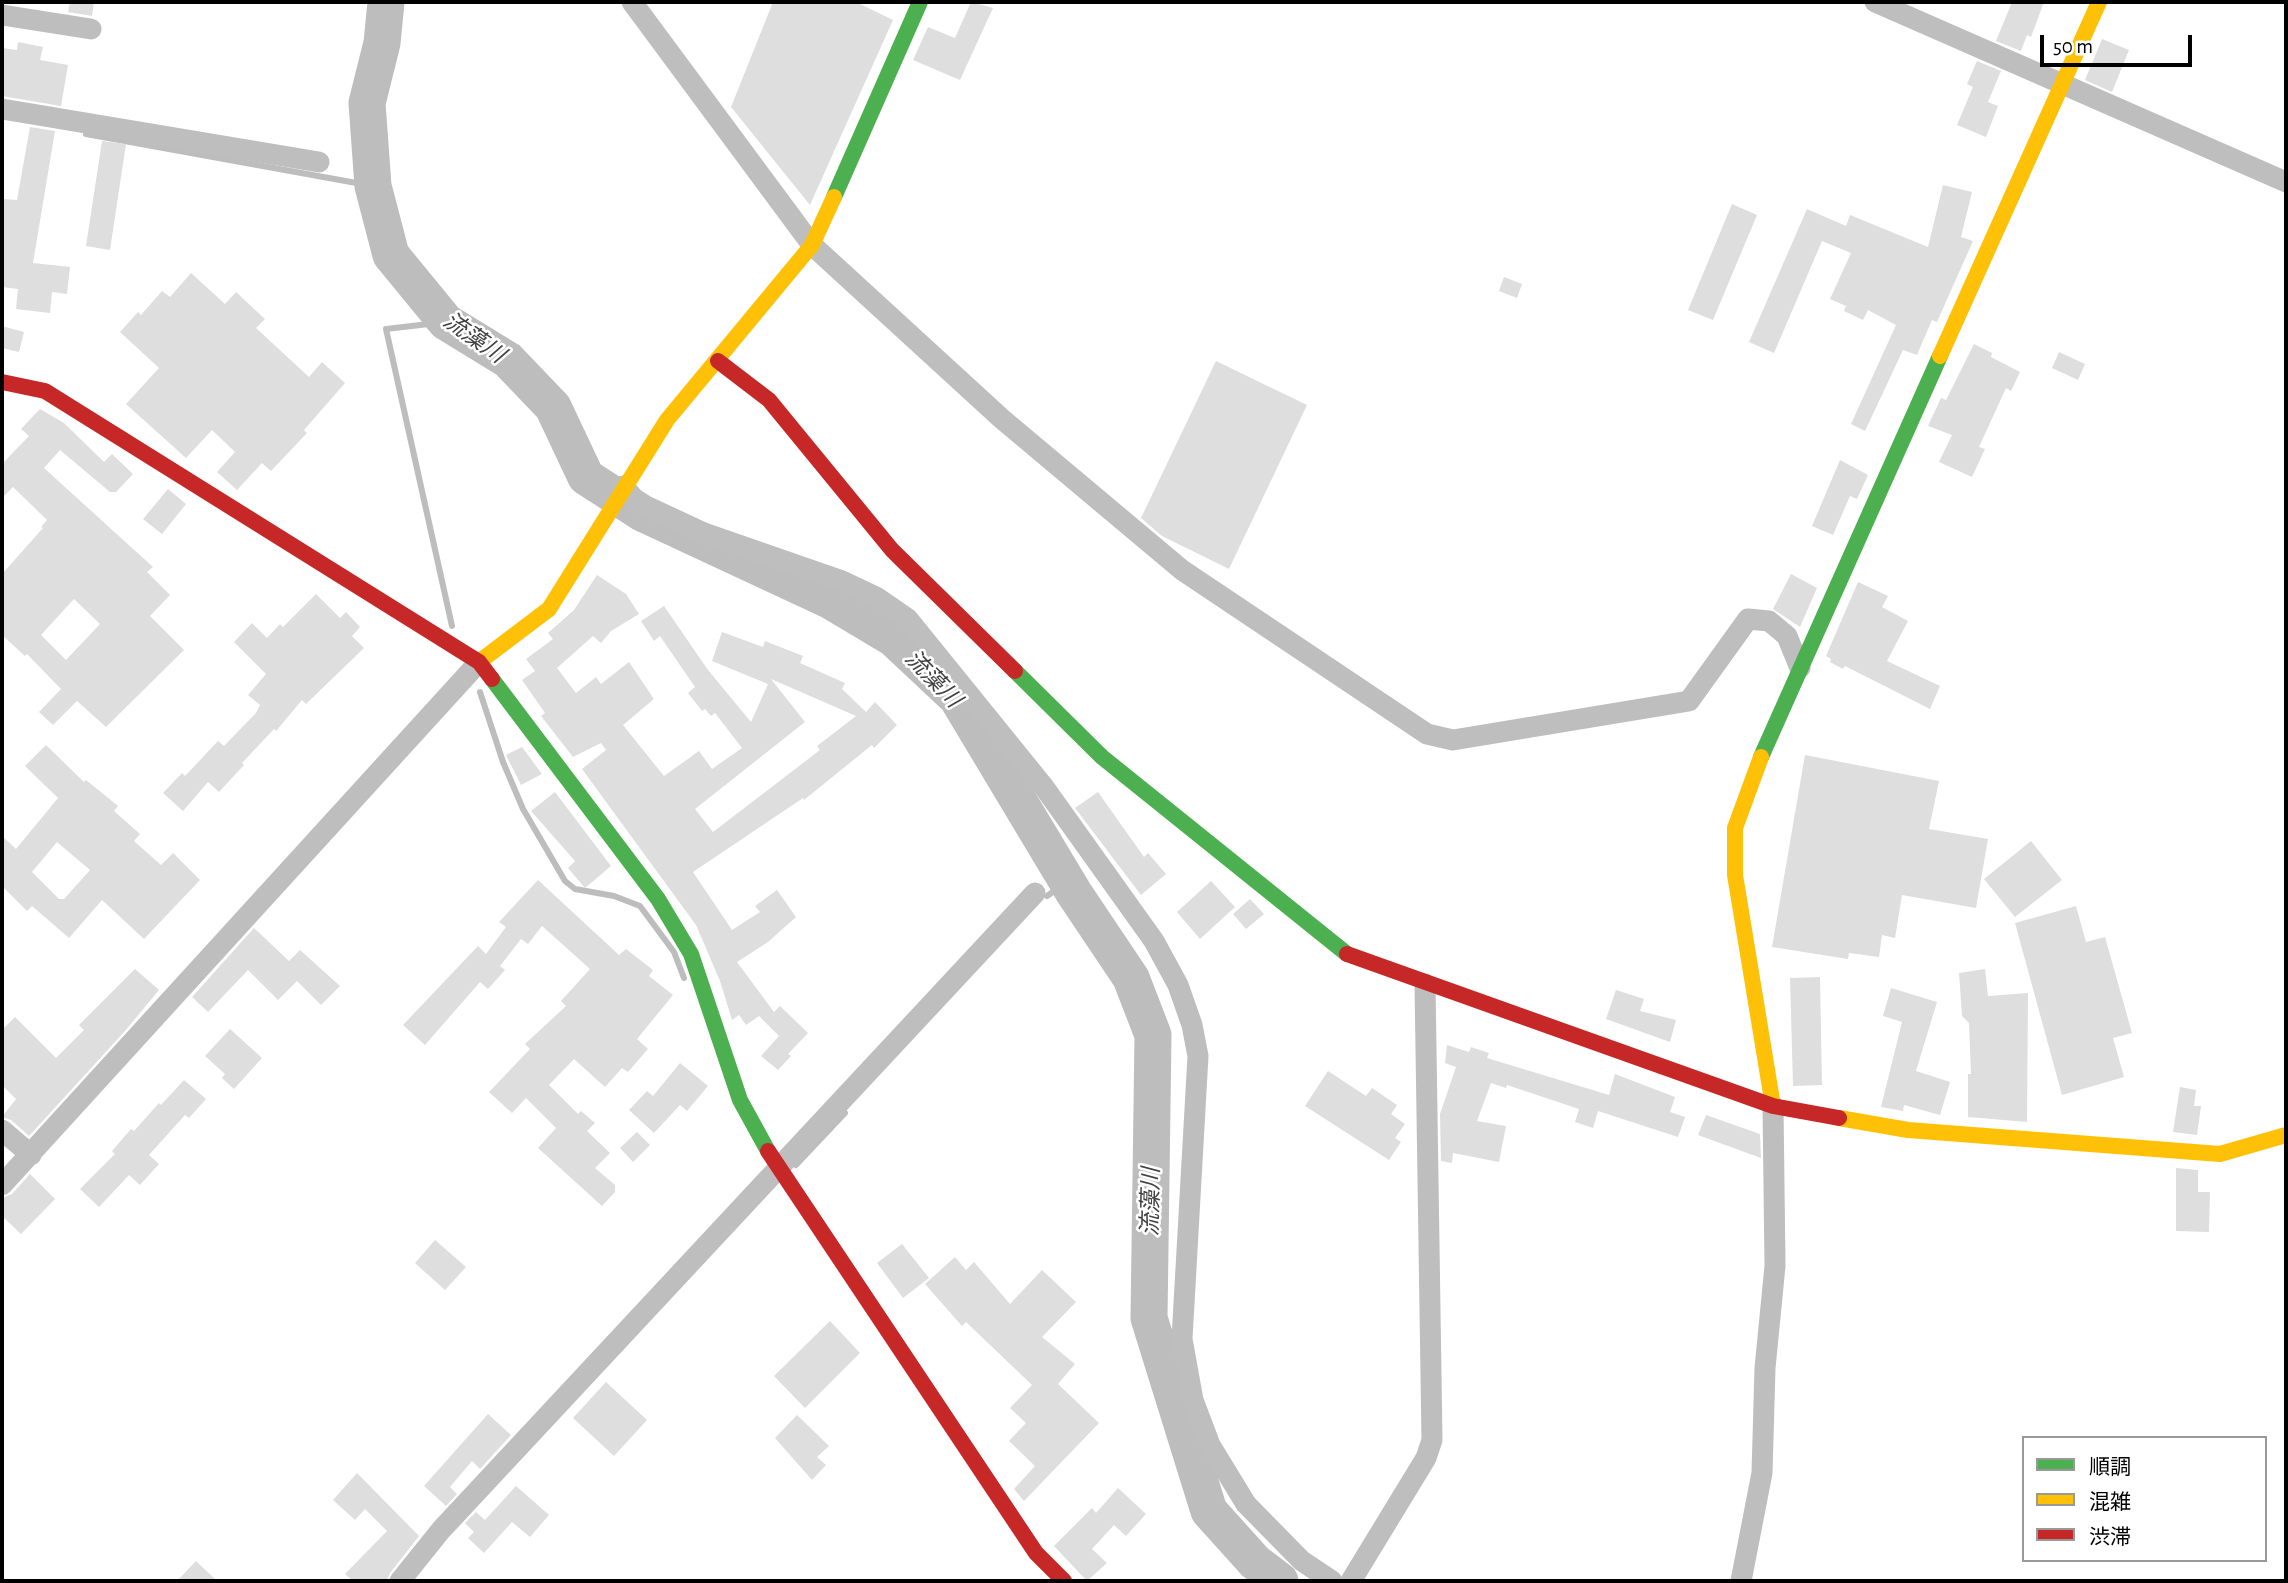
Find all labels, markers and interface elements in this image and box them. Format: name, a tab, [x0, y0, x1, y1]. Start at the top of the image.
scale bar	[2043, 21, 2195, 65]
text: 50 m	[2053, 36, 2093, 57]
water label: 流藻川	[438, 307, 510, 369]
water label: 流藻川	[899, 645, 967, 713]
water label: 流藻川	[1137, 1167, 1165, 1237]
legend	[2022, 1436, 2267, 1562]
text: 順調	[2089, 1457, 2131, 1478]
text: 混雑	[2089, 1492, 2131, 1513]
text: 渋滞	[2089, 1527, 2131, 1548]

